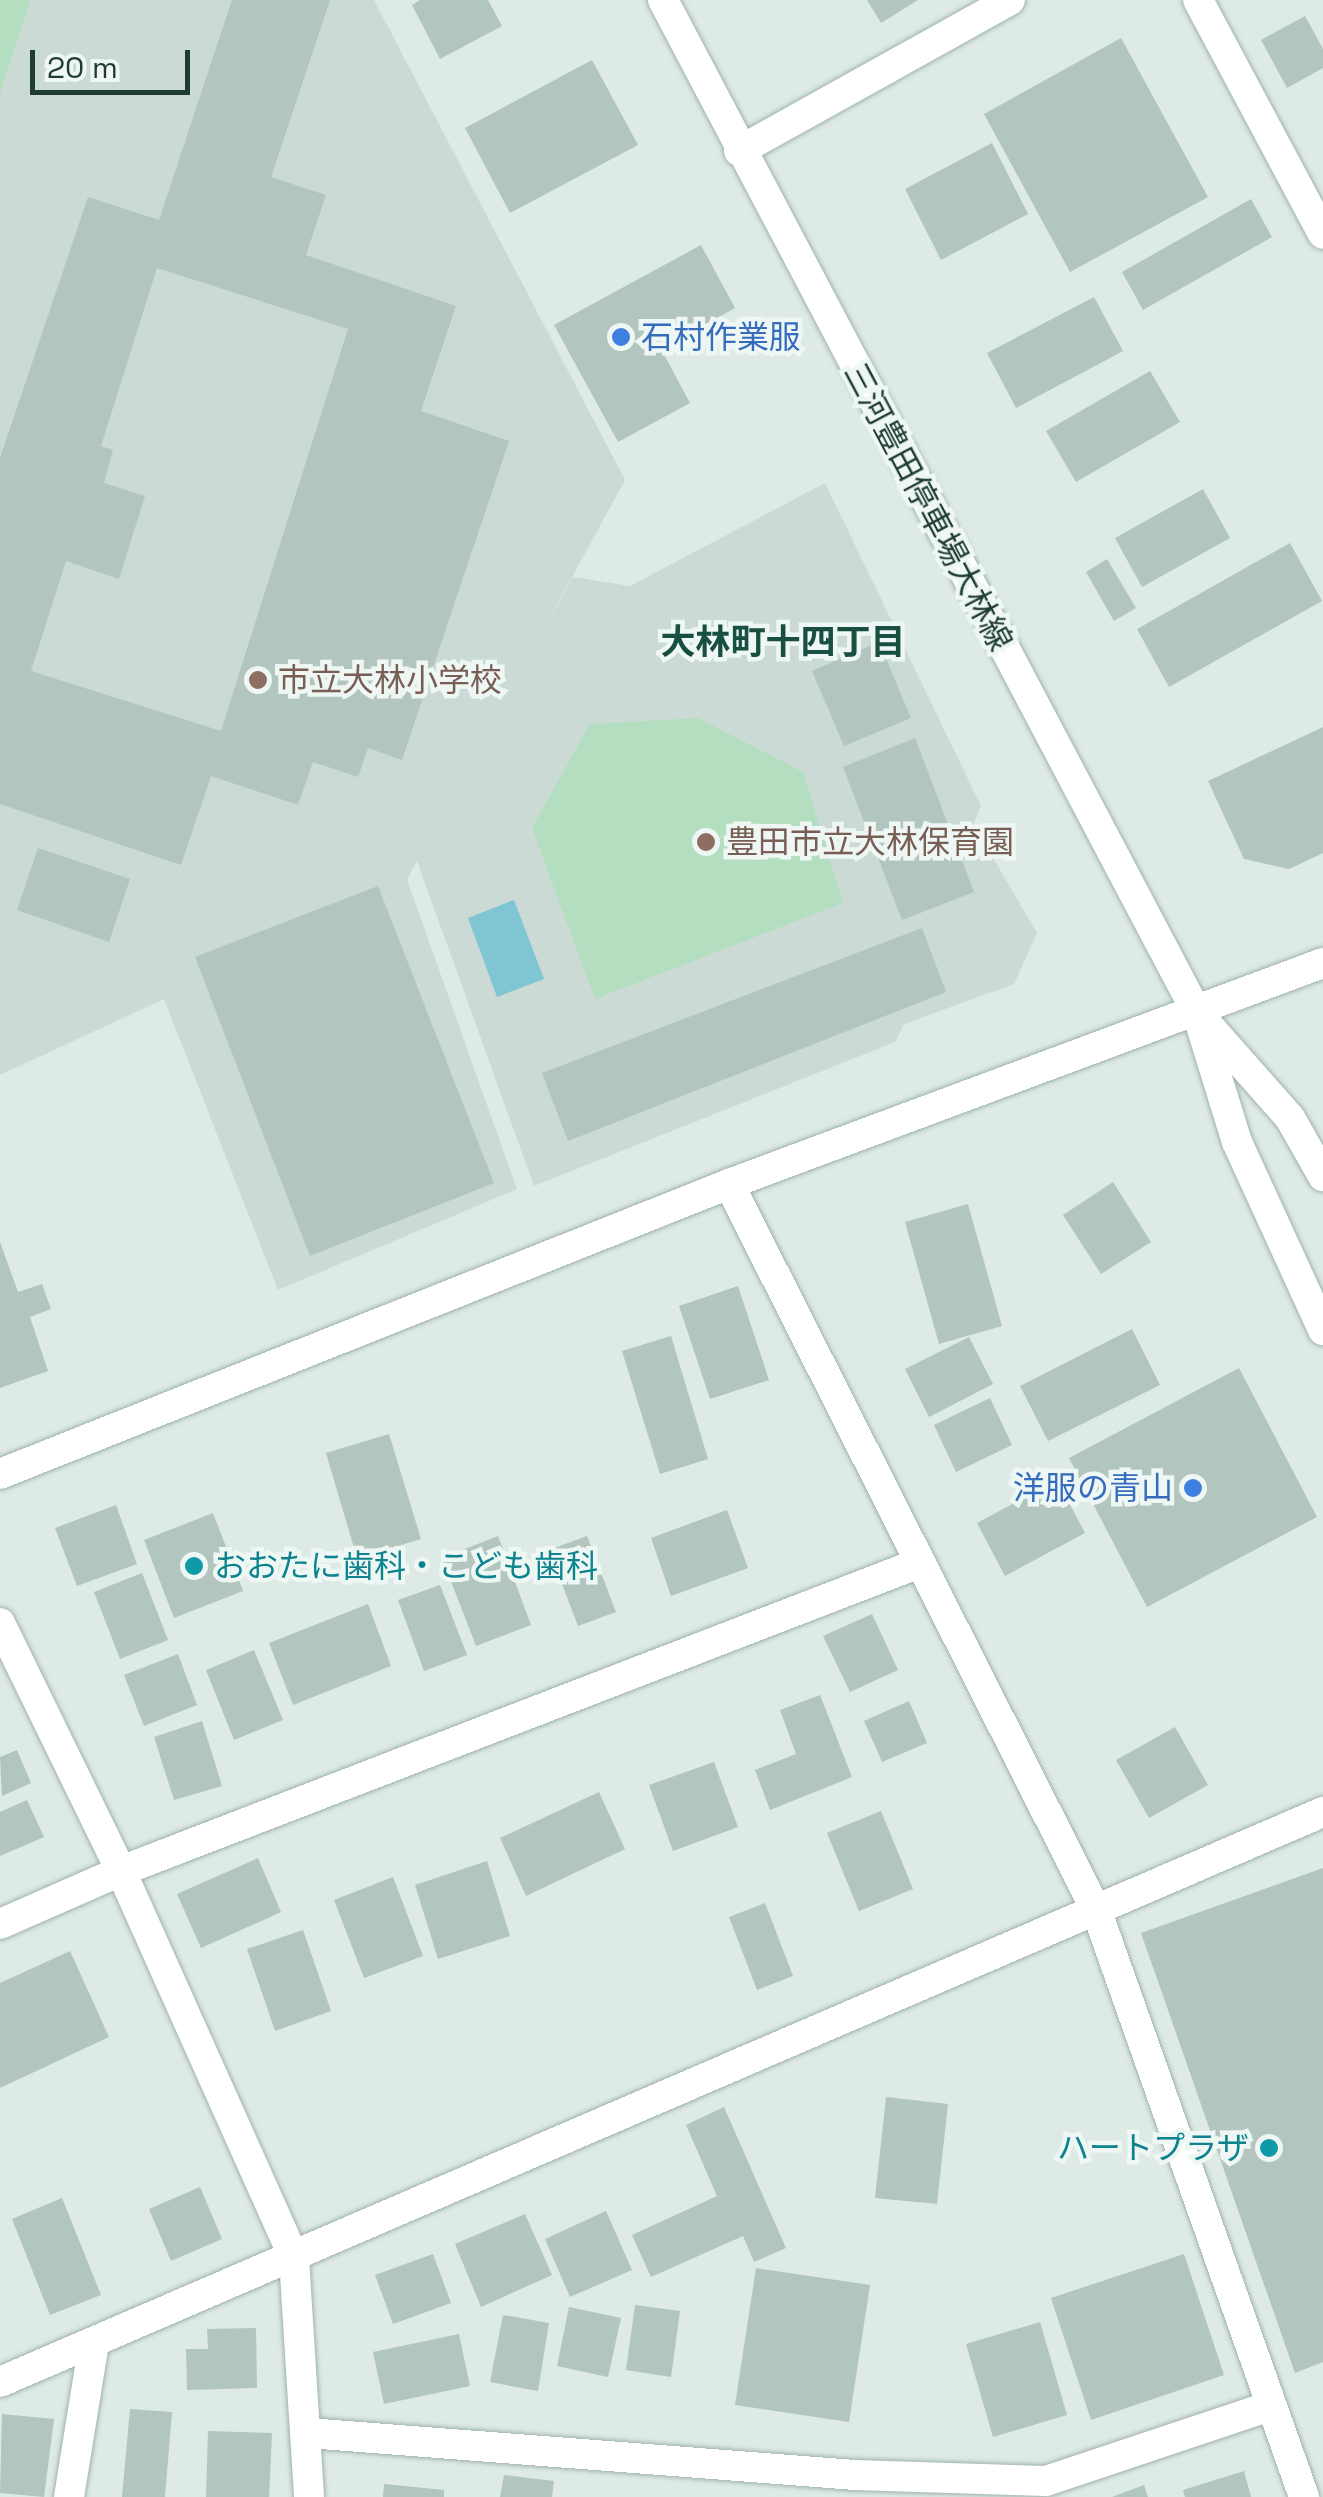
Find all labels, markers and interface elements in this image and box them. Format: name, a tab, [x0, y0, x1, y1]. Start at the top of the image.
scale bar	[35, 30, 195, 92]
text: 20 m	[47, 48, 118, 87]
place label: 石村作業服	[641, 318, 801, 356]
marker: 石村作業服	[610, 326, 632, 348]
street label: 三河豊田停車場大林線	[836, 357, 1020, 657]
district label: 大林町十四丁目	[661, 621, 905, 663]
place label: 市立大林小学校	[278, 661, 502, 699]
marker: 市立大林小学校	[247, 669, 269, 691]
place label: 豊田市立大林保育園	[726, 823, 1014, 861]
marker: 豊田市立大林保育園	[695, 831, 717, 853]
place label: 洋服の青山	[1013, 1469, 1173, 1507]
marker: 洋服の青山	[1182, 1477, 1204, 1499]
place label: おおたに歯科・こども歯科	[214, 1547, 598, 1585]
marker: おおたに歯科・こども歯科	[183, 1555, 205, 1577]
place label: ハートプラザ	[1057, 2129, 1249, 2167]
marker: ハートプラザ	[1258, 2137, 1280, 2159]

